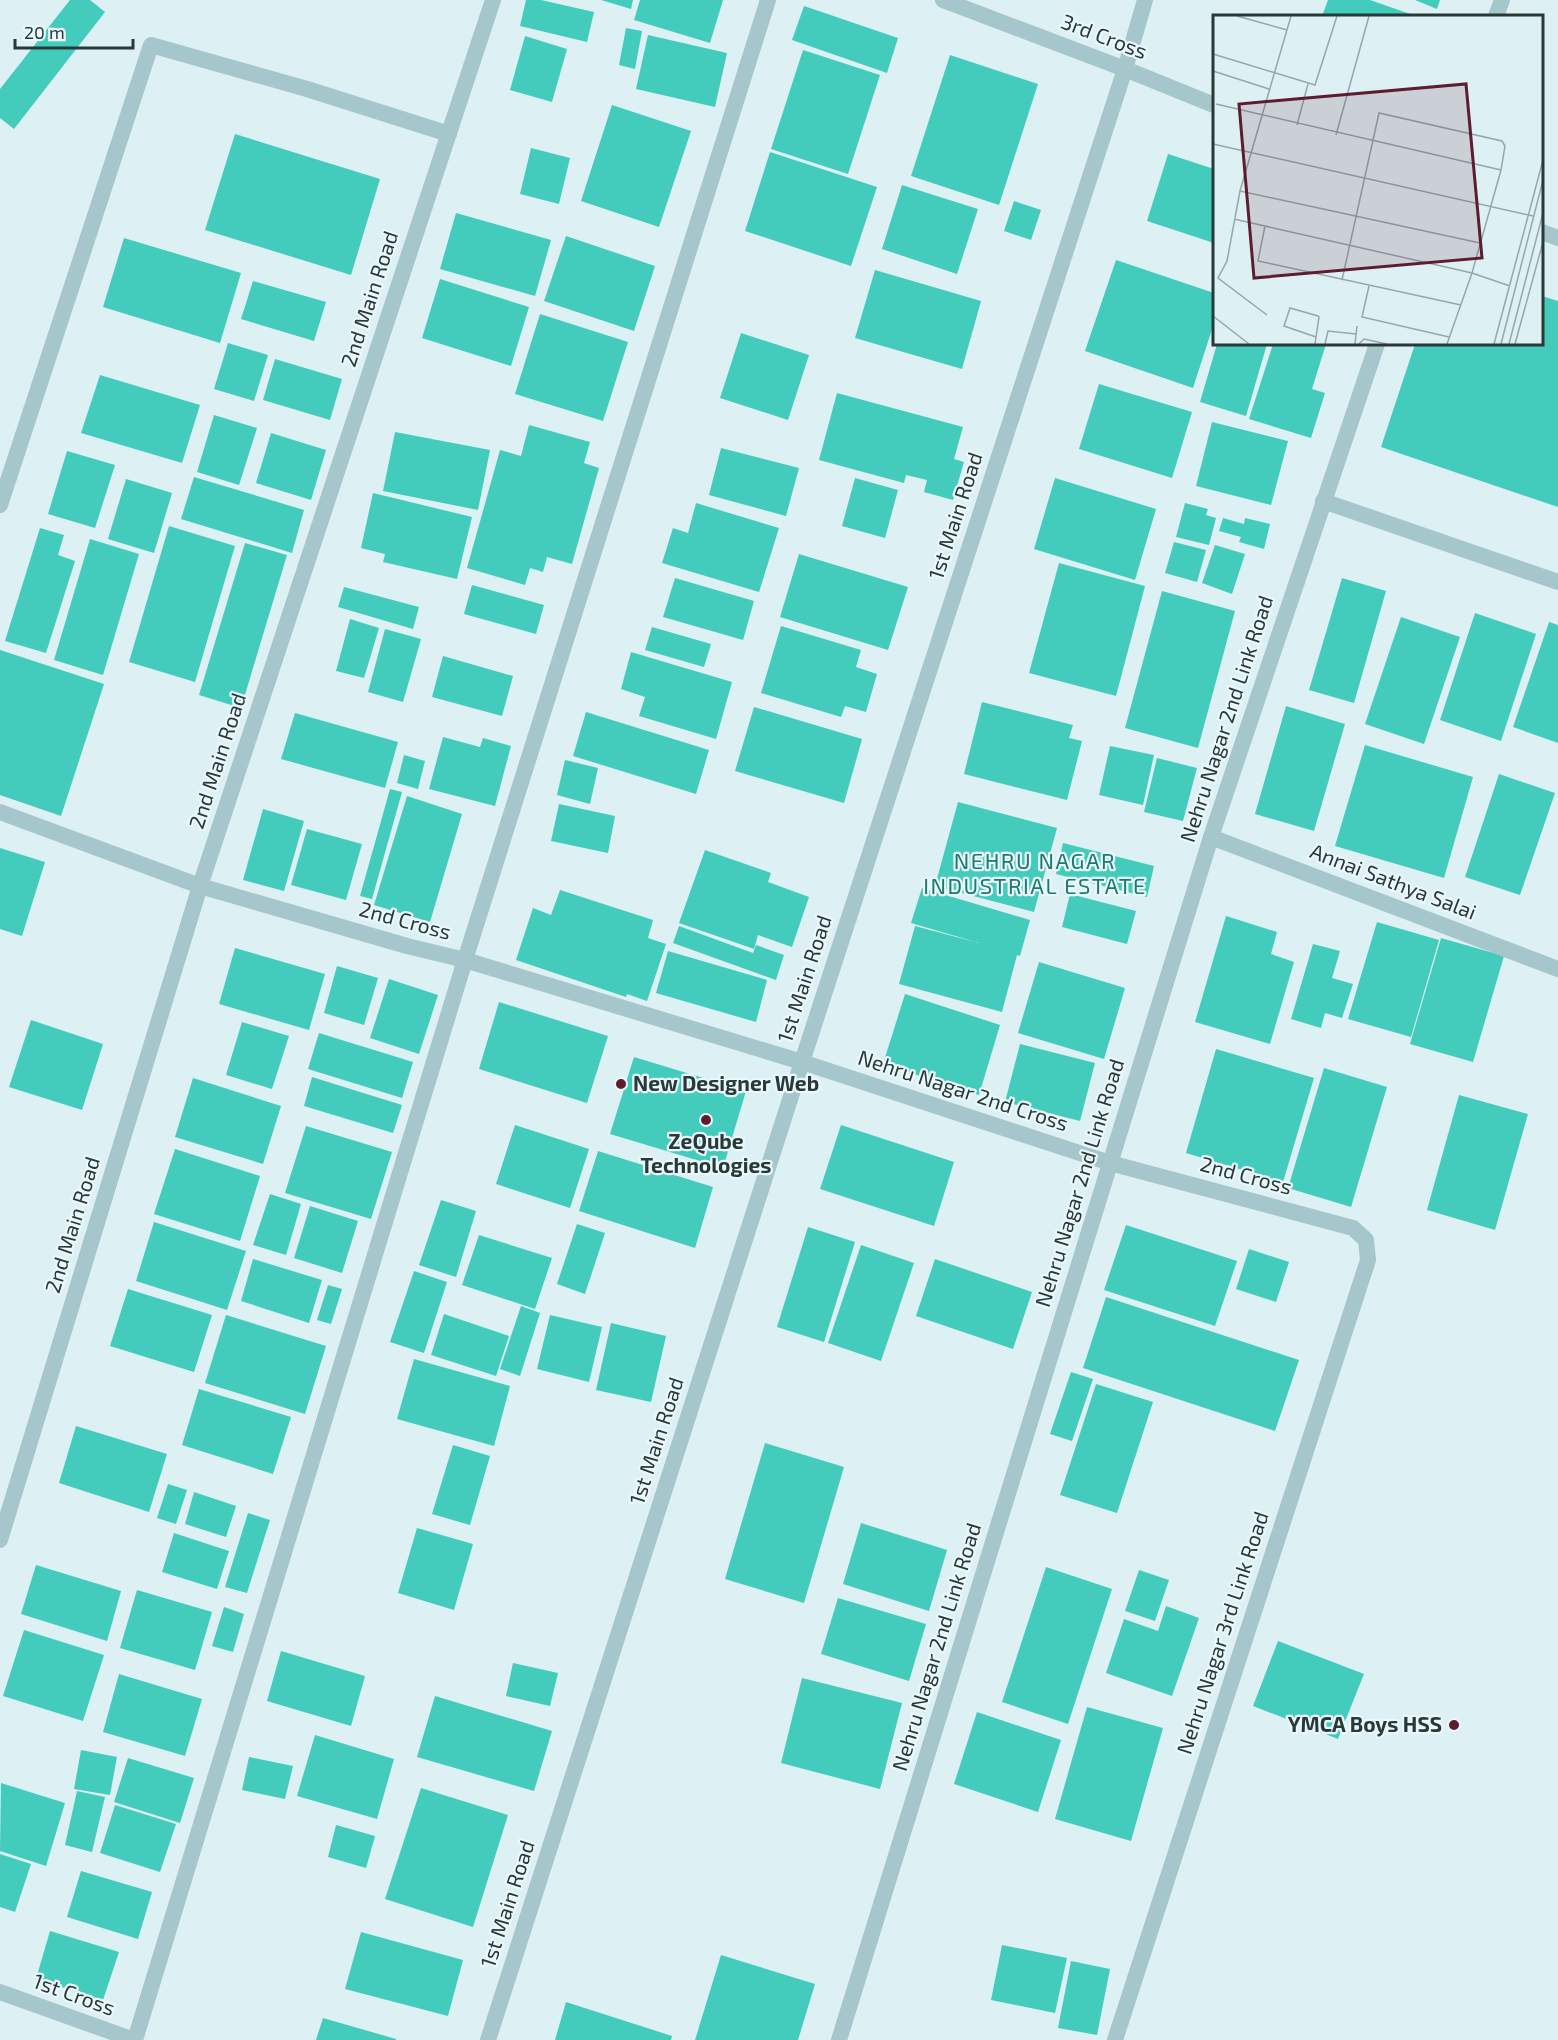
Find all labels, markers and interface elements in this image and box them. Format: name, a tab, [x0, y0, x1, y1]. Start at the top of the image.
street label: 3rd Cross	[1058, 8, 1151, 63]
scale bar	[15, 12, 134, 50]
inset map	[1213, 15, 1543, 345]
text: 20 m	[24, 21, 65, 43]
street label: 2nd Main Road	[335, 228, 402, 370]
street label: 1st Main Road	[922, 449, 987, 582]
street label: Nehru Nagar 2nd Link Road	[1174, 592, 1277, 845]
street label: 2nd Main Road	[183, 690, 250, 832]
street label: Annai Sathya Salai	[1307, 837, 1480, 924]
district label: NEHRU NAGAR INDUSTRIAL ESTATE	[923, 847, 1147, 898]
street label: 2nd Cross	[357, 895, 454, 944]
street label: 1st Main Road	[771, 912, 836, 1045]
street label: Nehru Nagar 2nd Cross	[855, 1044, 1072, 1135]
street label: Nehru Nagar 2nd Link Road	[1029, 1056, 1128, 1310]
place label: New Designer Web	[633, 1070, 819, 1095]
marker: New Designer Web	[614, 1077, 628, 1091]
marker: ZeQube Technologies	[699, 1113, 713, 1127]
place label: ZeQube Technologies	[641, 1128, 771, 1177]
street label: 2nd Cross	[1198, 1150, 1295, 1199]
street label: 2nd Main Road	[39, 1153, 104, 1296]
street label: 1st Main Road	[623, 1374, 688, 1507]
street label: Nehru Nagar 3rd Link Road	[1170, 1508, 1273, 1757]
street label: Nehru Nagar 2nd Link Road	[886, 1520, 985, 1774]
place label: YMCA Boys HSS	[1288, 1711, 1442, 1737]
marker: YMCA Boys HSS	[1447, 1718, 1461, 1732]
street label: 1st Main Road	[474, 1837, 539, 1970]
street label: 1st Cross	[30, 1967, 119, 2020]

